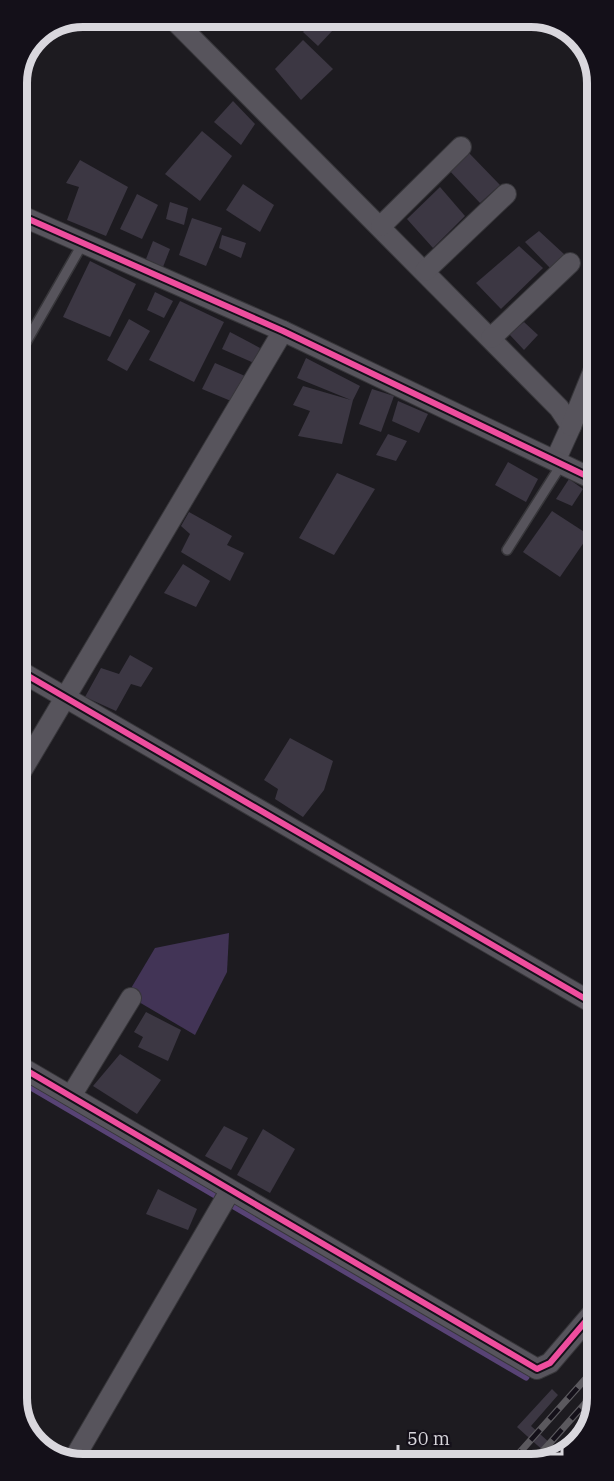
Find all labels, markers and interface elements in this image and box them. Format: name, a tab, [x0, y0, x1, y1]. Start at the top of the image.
scale bar	[398, 1418, 562, 1456]
text: 50 m	[407, 1427, 450, 1450]

